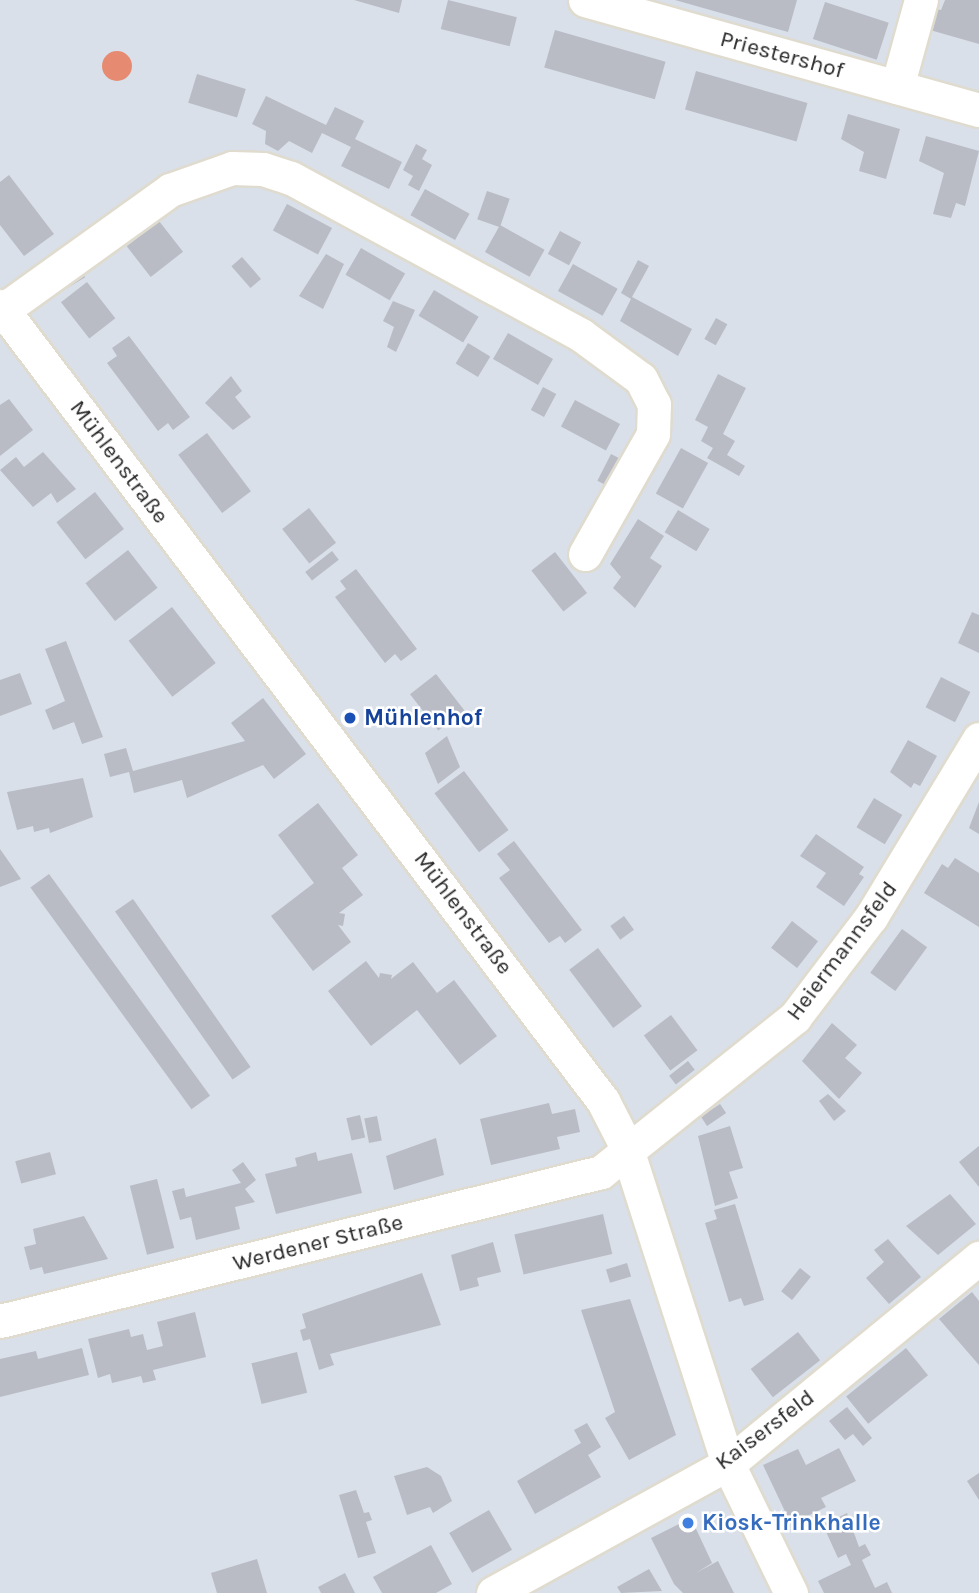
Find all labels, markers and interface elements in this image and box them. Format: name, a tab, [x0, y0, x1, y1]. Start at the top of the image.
street label: Priestershof	[717, 25, 847, 85]
street label: Mühlenstraße	[64, 395, 174, 529]
place label: Mühlenhof	[364, 704, 482, 732]
marker: Mühlenhof	[342, 710, 358, 726]
street label: Mühlenstraße	[408, 846, 518, 980]
street label: Heiermannsfeld	[781, 876, 903, 1026]
street label: Werdener Straße	[230, 1209, 406, 1277]
street label: Kaisersfeld	[710, 1384, 820, 1476]
place label: Kiosk-Trinkhalle	[702, 1509, 881, 1537]
marker: Kiosk-Trinkhalle	[680, 1515, 696, 1531]

